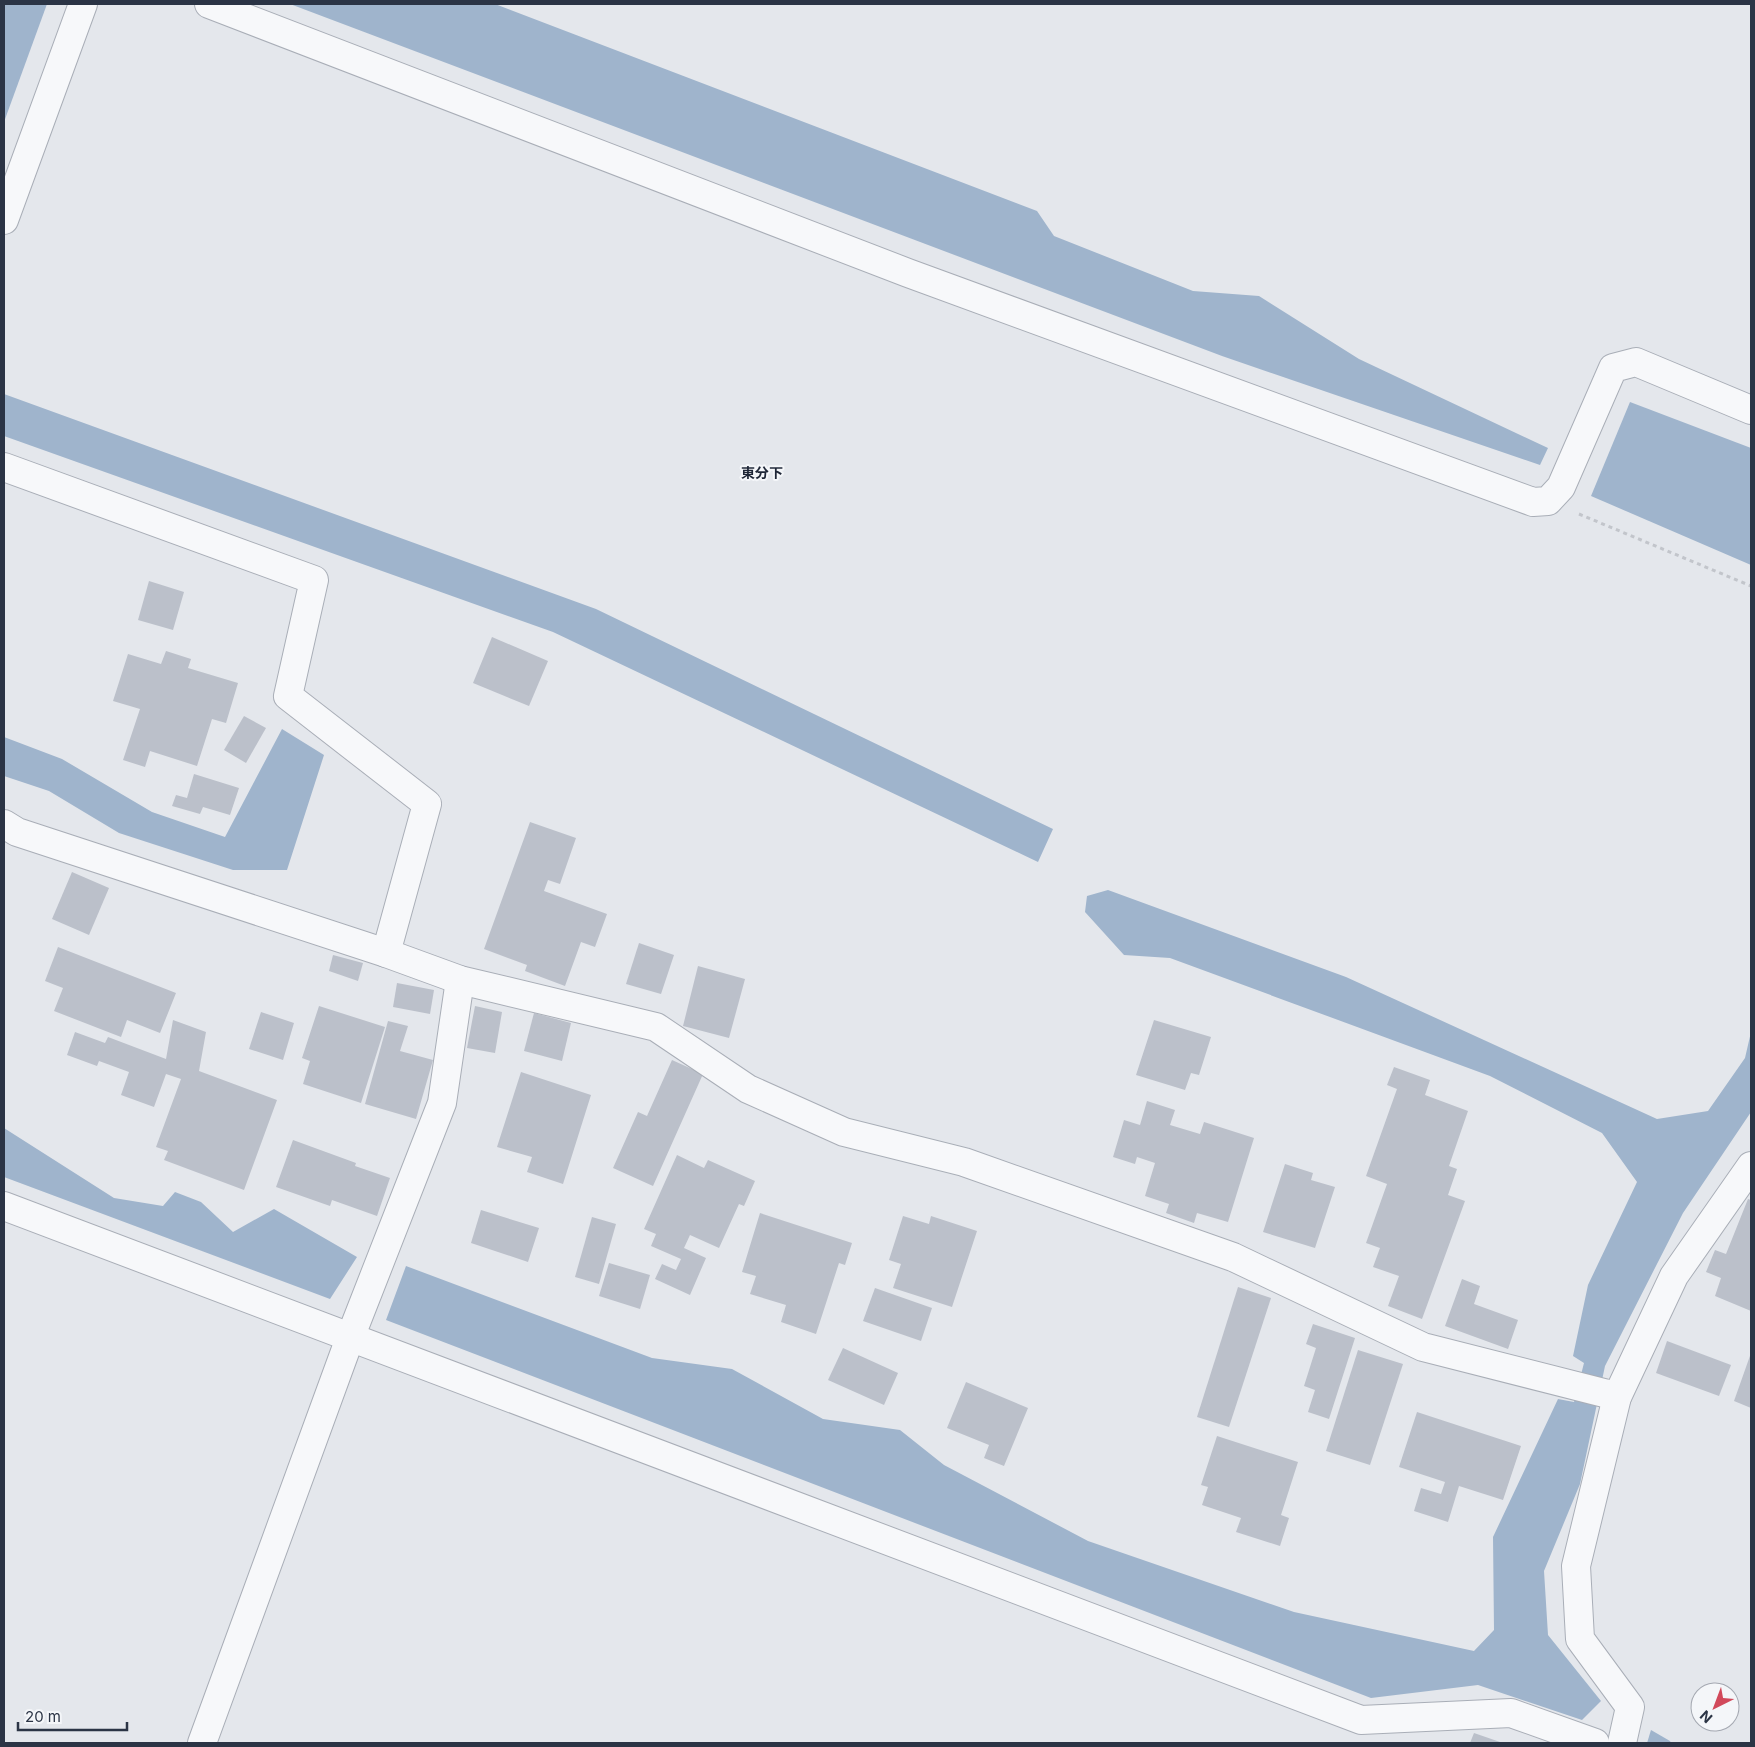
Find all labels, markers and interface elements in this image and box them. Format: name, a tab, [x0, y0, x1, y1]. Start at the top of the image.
district label: 東分下	[741, 464, 783, 481]
north arrow	[1690, 1682, 1740, 1732]
scale bar	[18, 1700, 126, 1732]
text: 20 m	[25, 1707, 61, 1726]
text: N	[1696, 1707, 1716, 1727]

